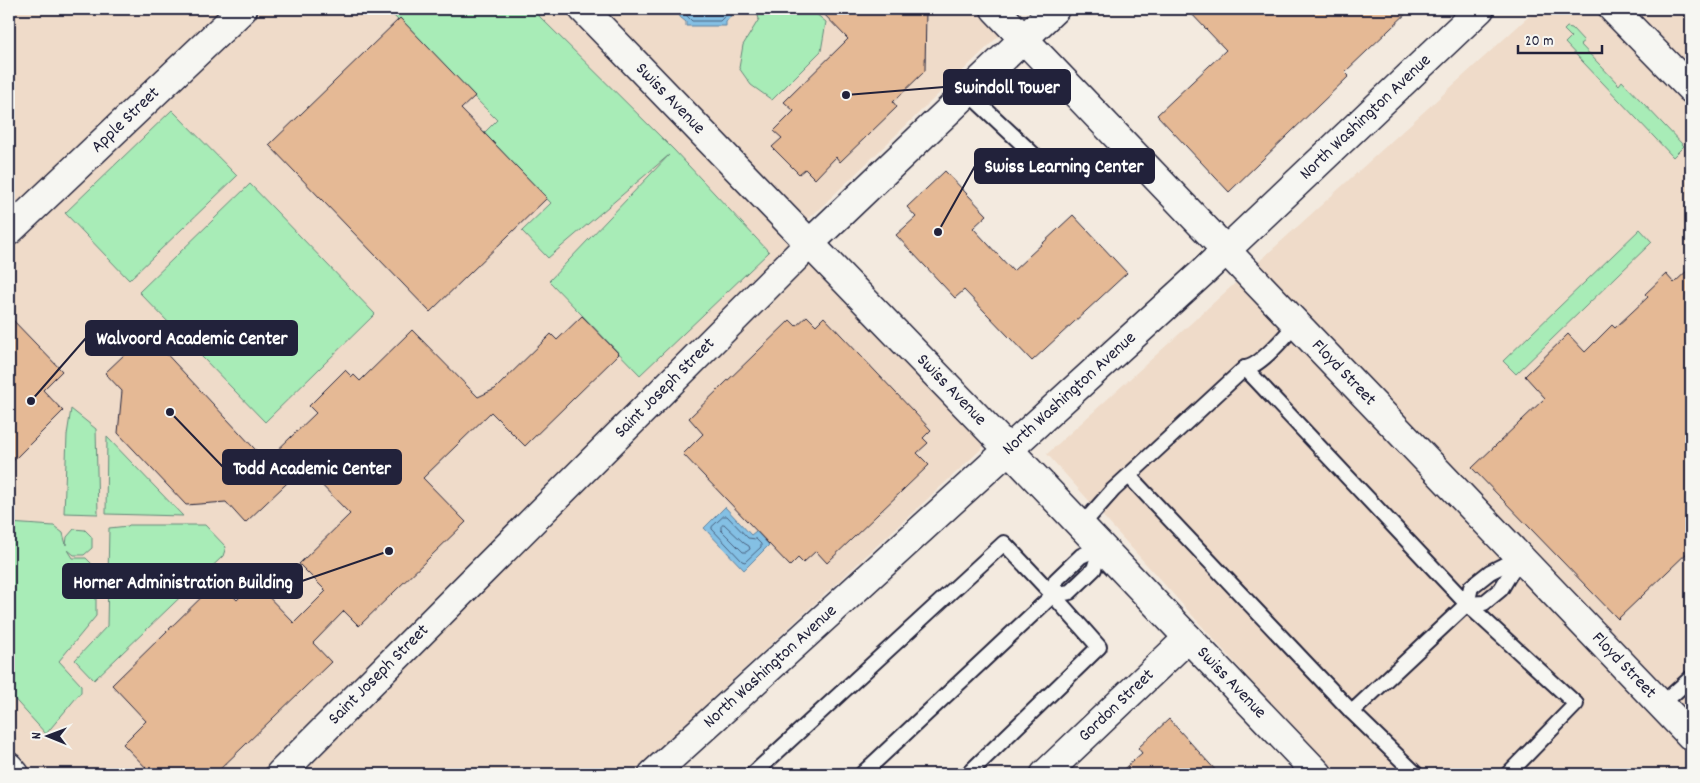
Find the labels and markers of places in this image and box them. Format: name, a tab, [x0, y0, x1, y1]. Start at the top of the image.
callout: Swindoll Tower	[944, 70, 1070, 104]
callout: Swiss Learning Center	[975, 149, 1154, 183]
callout: Walvoord Academic Center	[86, 321, 297, 355]
callout: Todd Academic Center	[223, 450, 401, 484]
callout: Horner Administration Building	[63, 564, 302, 598]

